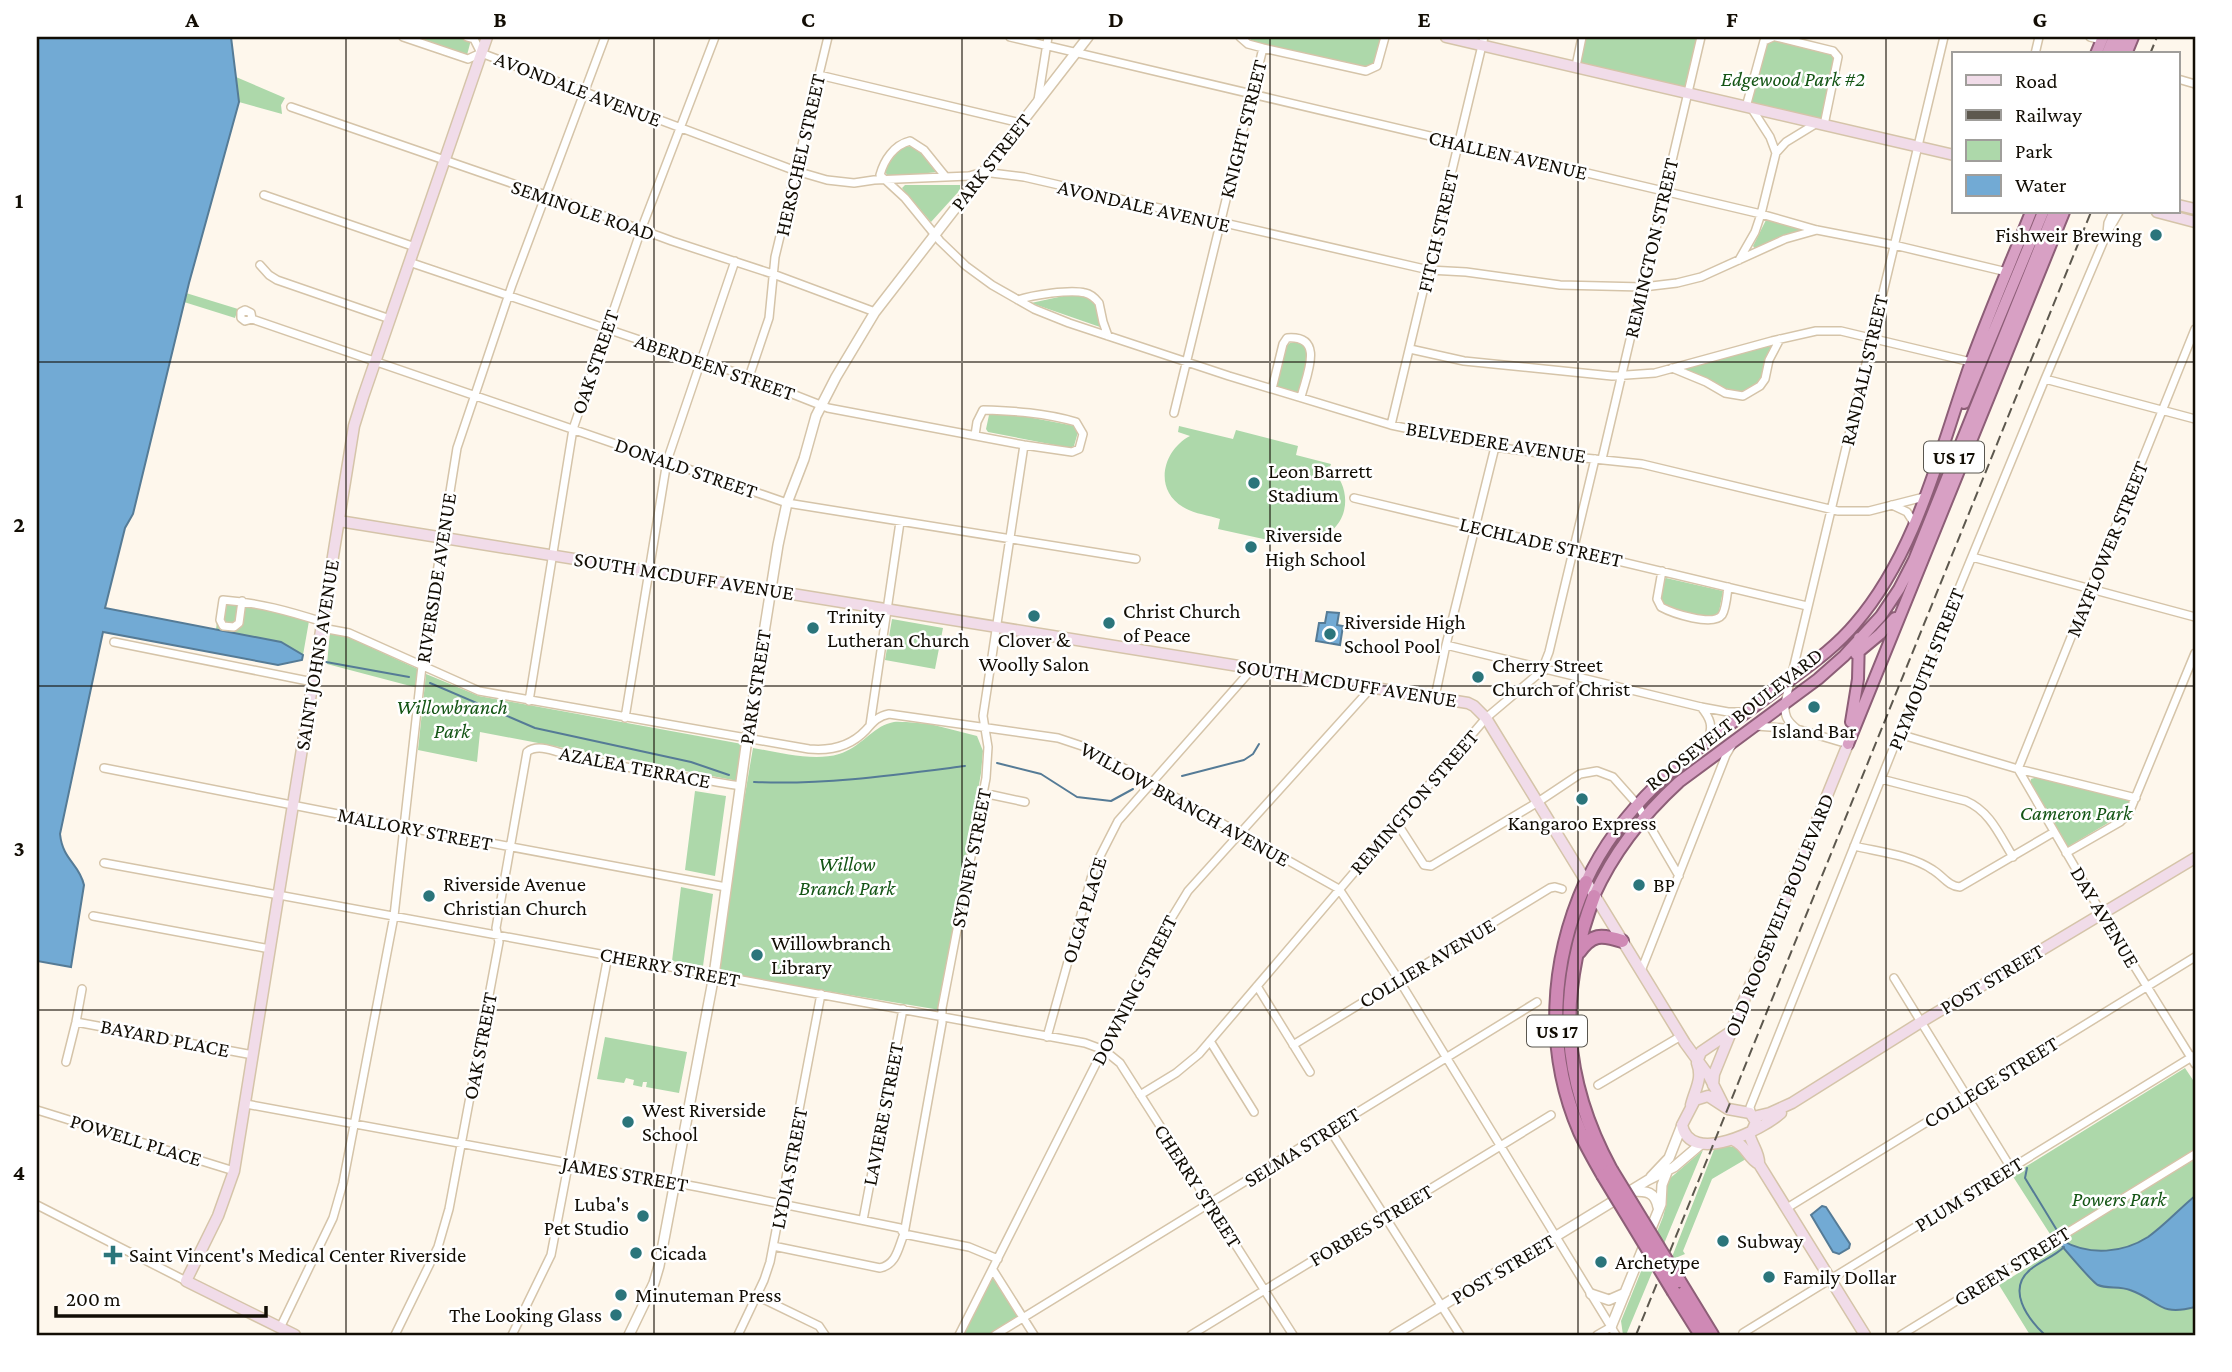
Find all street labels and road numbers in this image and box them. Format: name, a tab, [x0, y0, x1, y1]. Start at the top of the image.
street label: AVONDALE AVENUE	[491, 46, 665, 132]
street label: KNIGHT STREET	[1214, 57, 1272, 201]
street label: HERSCHEL STREET	[770, 71, 830, 238]
street label: PARK STREET	[946, 108, 1037, 215]
street label: CHALLEN AVENUE	[1426, 125, 1590, 185]
street label: REMINGTON STREET	[1619, 155, 1684, 340]
street label: FITCH STREET	[1412, 167, 1464, 295]
street label: SEMINOLE ROAD	[508, 174, 658, 246]
street label: AVONDALE AVENUE	[1055, 174, 1233, 238]
street label: RANDALL STREET	[1835, 291, 1893, 448]
street label: OAK STREET	[566, 306, 624, 417]
street label: ABERDEEN STREET	[632, 328, 799, 406]
street label: BELVEDERE AVENUE	[1404, 416, 1588, 468]
street label: DONALD STREET	[612, 432, 761, 504]
road number: US 17	[1924, 442, 1984, 472]
street label: MAYFLOWER STREET	[2061, 457, 2153, 640]
street label: RIVERSIDE AVENUE	[411, 491, 461, 665]
street label: LECHLADE STREET	[1457, 512, 1625, 573]
street label: SOUTH MCDUFF AVENUE	[572, 547, 796, 605]
street label: SAINT JOHNS AVENUE	[290, 558, 344, 752]
street label: PLYMOUTH STREET	[1883, 584, 1970, 753]
street label: PARK STREET	[734, 627, 776, 746]
street label: ROOSEVELT BOULEVARD	[1641, 642, 1827, 796]
street label: SOUTH MCDUFF AVENUE	[1235, 654, 1459, 712]
street label: REMINGTON STREET	[1345, 724, 1484, 879]
street label: WILLOW BRANCH AVENUE	[1076, 736, 1294, 872]
street label: AZALEA TERRACE	[557, 741, 713, 793]
street label: SYDNEY STREET	[946, 786, 996, 930]
street label: OLD ROOSEVELT BOULEVARD	[1719, 790, 1839, 1040]
street label: MALLORY STREET	[335, 802, 495, 856]
street label: OLGA PLACE	[1056, 854, 1112, 966]
street label: DAY AVENUE	[2065, 862, 2145, 972]
street label: DOWNING STREET	[1086, 910, 1182, 1069]
street label: COLLIER AVENUE	[1355, 913, 1499, 1013]
street label: POST STREET	[1936, 938, 2049, 1019]
street label: CHERRY STREET	[598, 942, 743, 992]
street label: OAK STREET	[458, 990, 502, 1102]
street label: BAYARD PLACE	[99, 1014, 231, 1062]
road number: US 17	[1527, 1015, 1587, 1046]
street label: COLLEGE STREET	[1919, 1031, 2063, 1133]
street label: LAVIERE STREET	[857, 1040, 909, 1188]
street label: SELMA STREET	[1240, 1102, 1365, 1192]
street label: LYDIA STREET	[765, 1104, 813, 1231]
street label: POWELL PLACE	[67, 1109, 205, 1171]
street label: CHERRY STREET	[1149, 1120, 1247, 1253]
street label: JAMES STREET	[558, 1151, 691, 1197]
street label: PLUM STREET	[1911, 1151, 2028, 1237]
street label: FORBES STREET	[1305, 1178, 1438, 1271]
street label: GREEN STREET	[1949, 1220, 2075, 1311]
street label: POST STREET	[1447, 1228, 1560, 1309]

